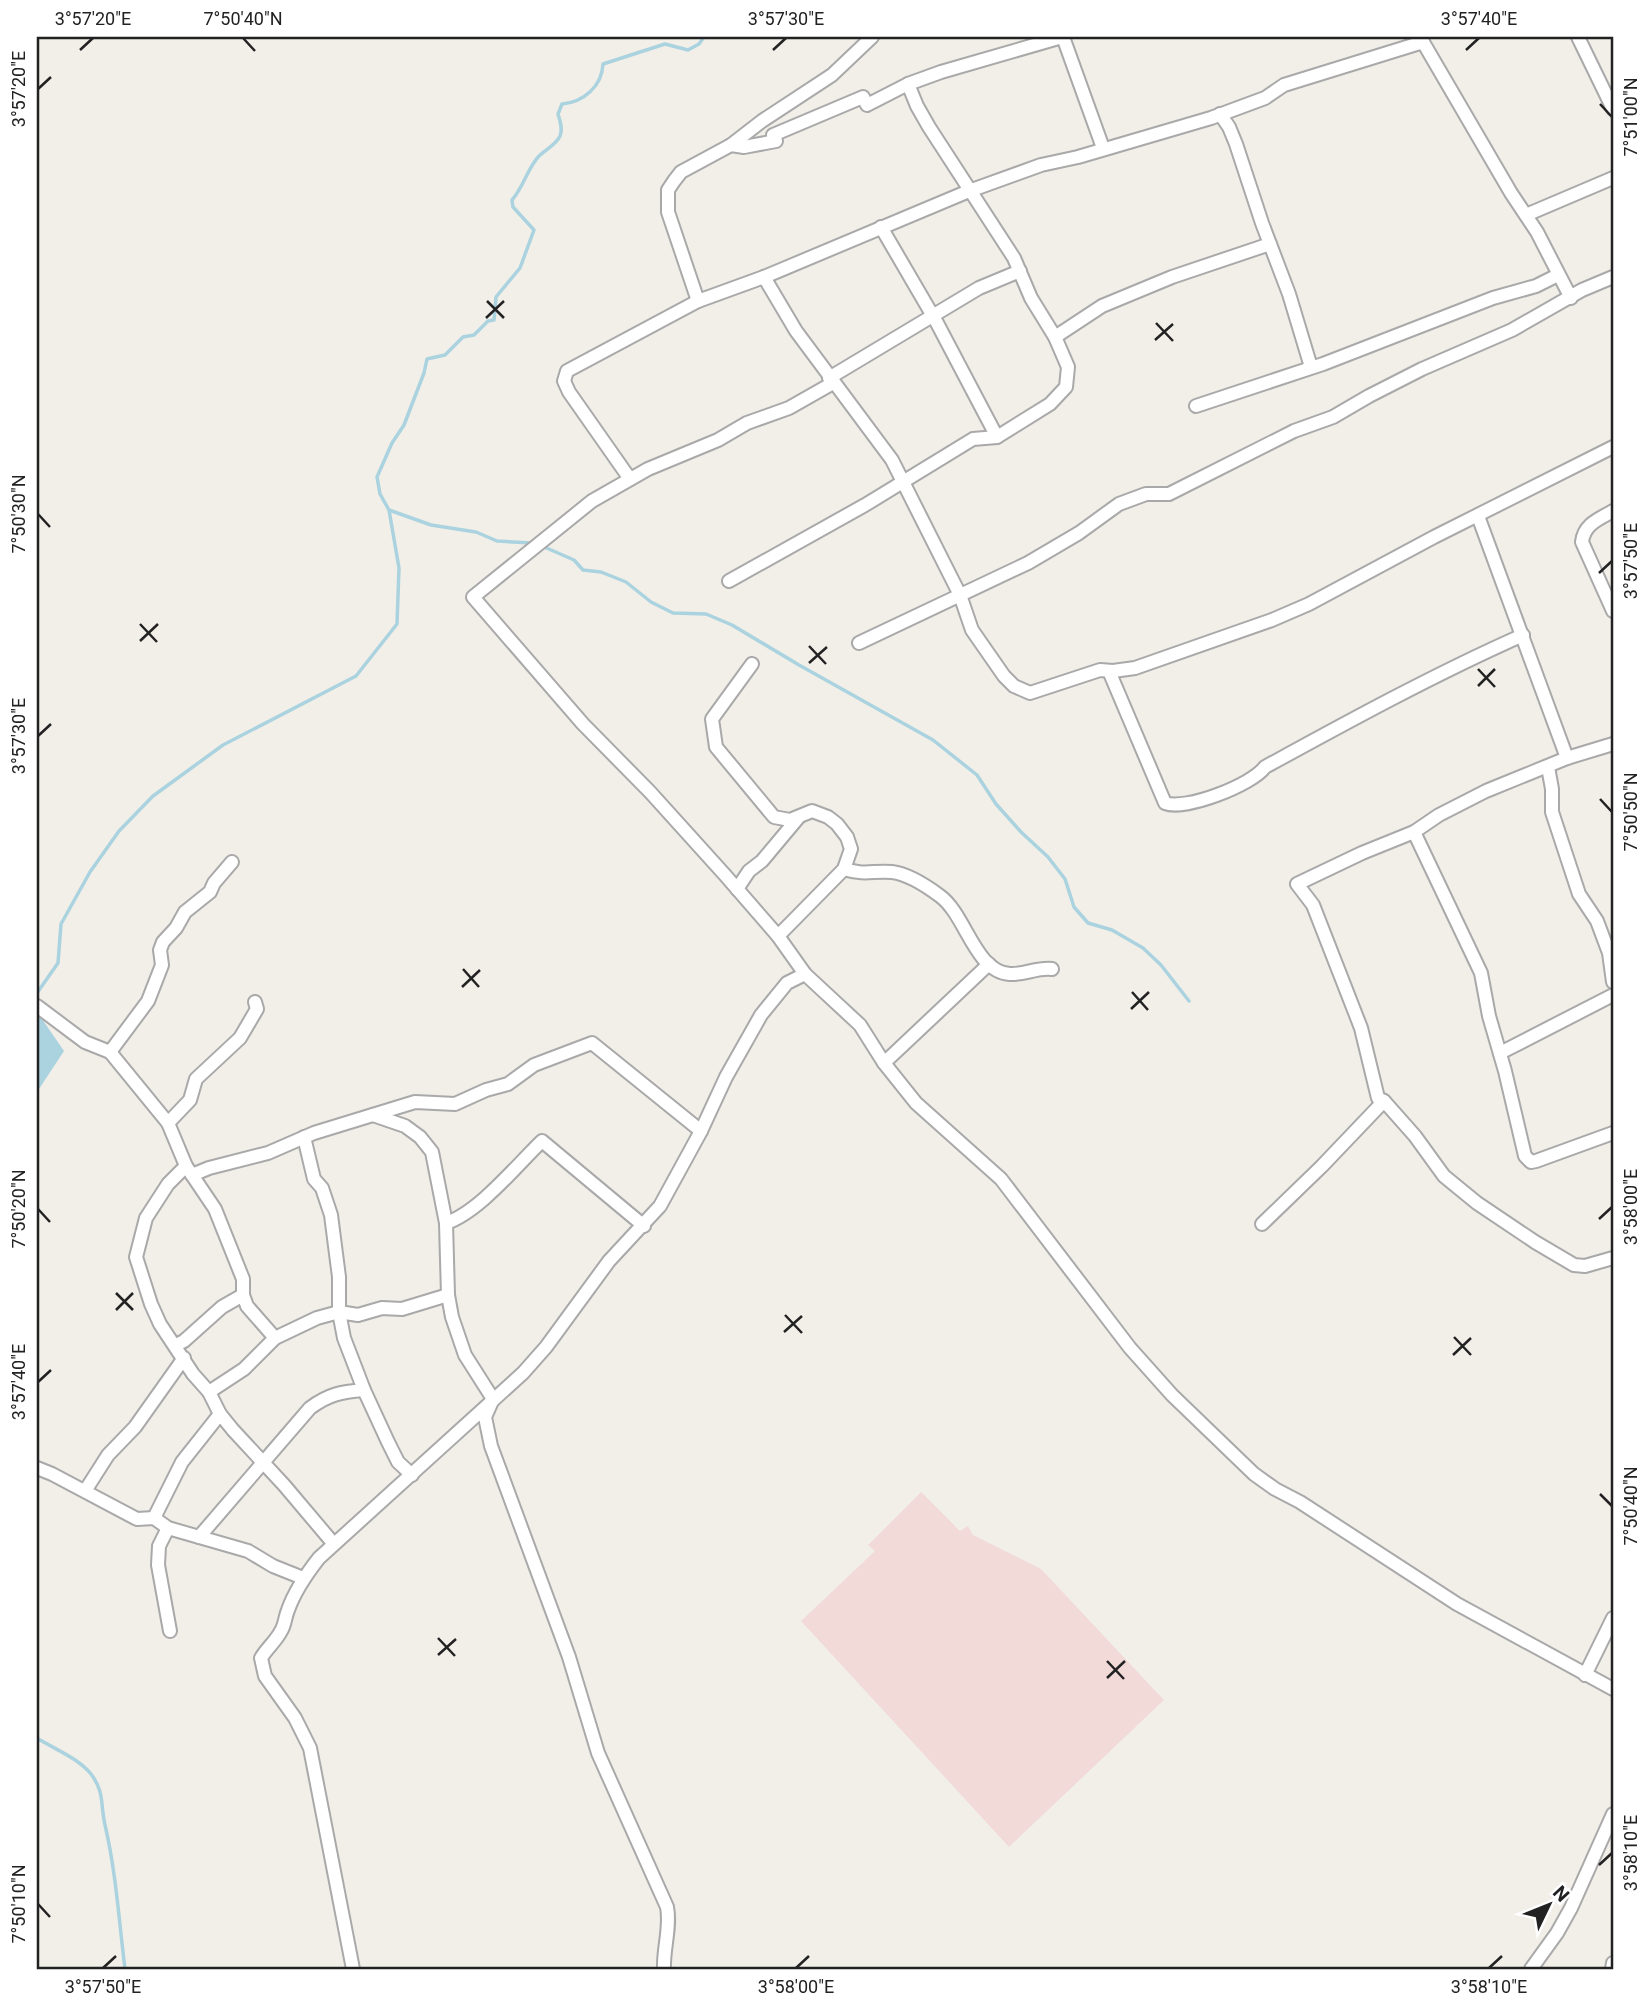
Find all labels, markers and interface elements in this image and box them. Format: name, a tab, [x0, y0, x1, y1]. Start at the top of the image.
text: 3°57'20"E	[55, 8, 131, 29]
text: 7°50'40"N	[203, 8, 283, 29]
text: 3°57'30"E	[748, 8, 824, 29]
text: 3°57'40"E	[1441, 8, 1517, 29]
text: 3°57'20"E	[8, 51, 29, 127]
text: 7°51'00"N	[1620, 77, 1641, 157]
text: 7°50'30"N	[8, 474, 29, 554]
text: 3°57'50"E	[1620, 523, 1641, 599]
text: 3°57'30"E	[8, 698, 29, 774]
text: 7°50'50"N	[1620, 772, 1641, 852]
text: 7°50'20"N	[8, 1169, 29, 1249]
text: 3°58'00"E	[1620, 1169, 1641, 1245]
text: 3°57'40"E	[8, 1344, 29, 1420]
text: 7°50'40"N	[1620, 1466, 1641, 1546]
text: 3°58'10"E	[1620, 1815, 1641, 1891]
text: 7°50'10"N	[8, 1864, 29, 1944]
north arrow	[1514, 1870, 1584, 1940]
text: N	[1548, 1881, 1574, 1906]
text: 3°57'50"E	[65, 1976, 141, 1997]
text: 3°58'00"E	[758, 1976, 834, 1997]
text: 3°58'10"E	[1451, 1976, 1527, 1997]

